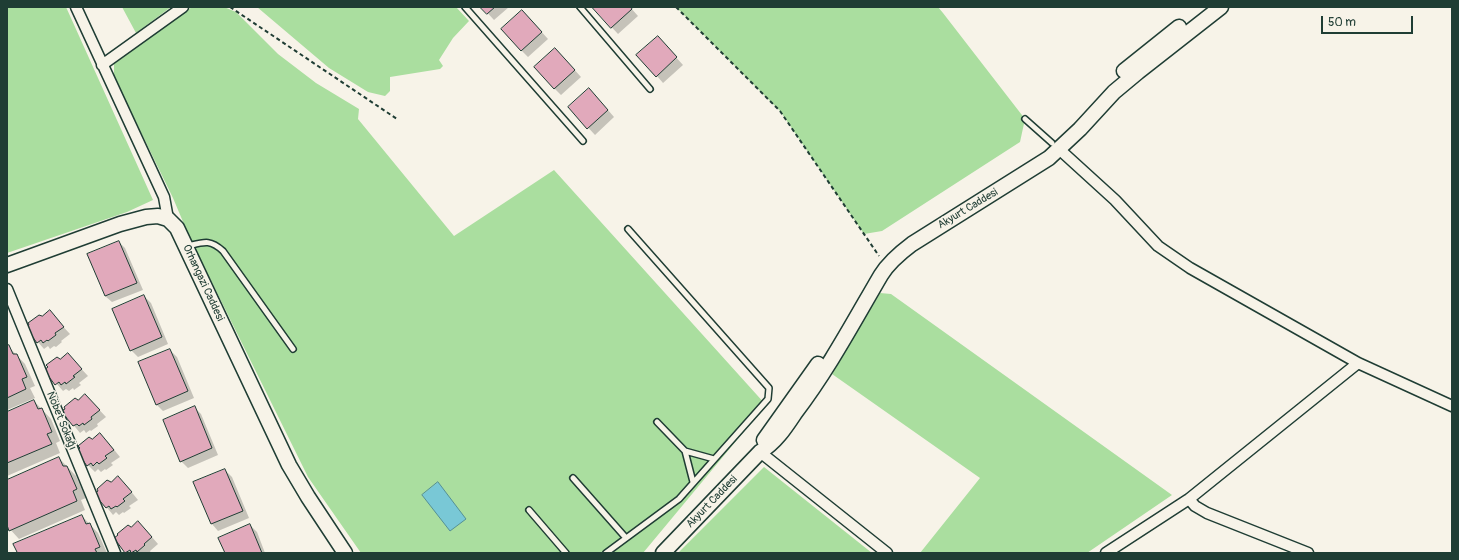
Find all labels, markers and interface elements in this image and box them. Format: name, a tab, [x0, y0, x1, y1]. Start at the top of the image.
scale bar	[1323, 8, 1415, 34]
text: 50 m	[1328, 15, 1356, 30]
street label: Akyurt Caddesi	[936, 186, 1000, 232]
street label: Orhangazi Caddesi	[180, 243, 226, 323]
street label: Nöbet Sokağı	[43, 390, 79, 452]
street label: Akyurt Caddesi	[684, 473, 740, 531]

